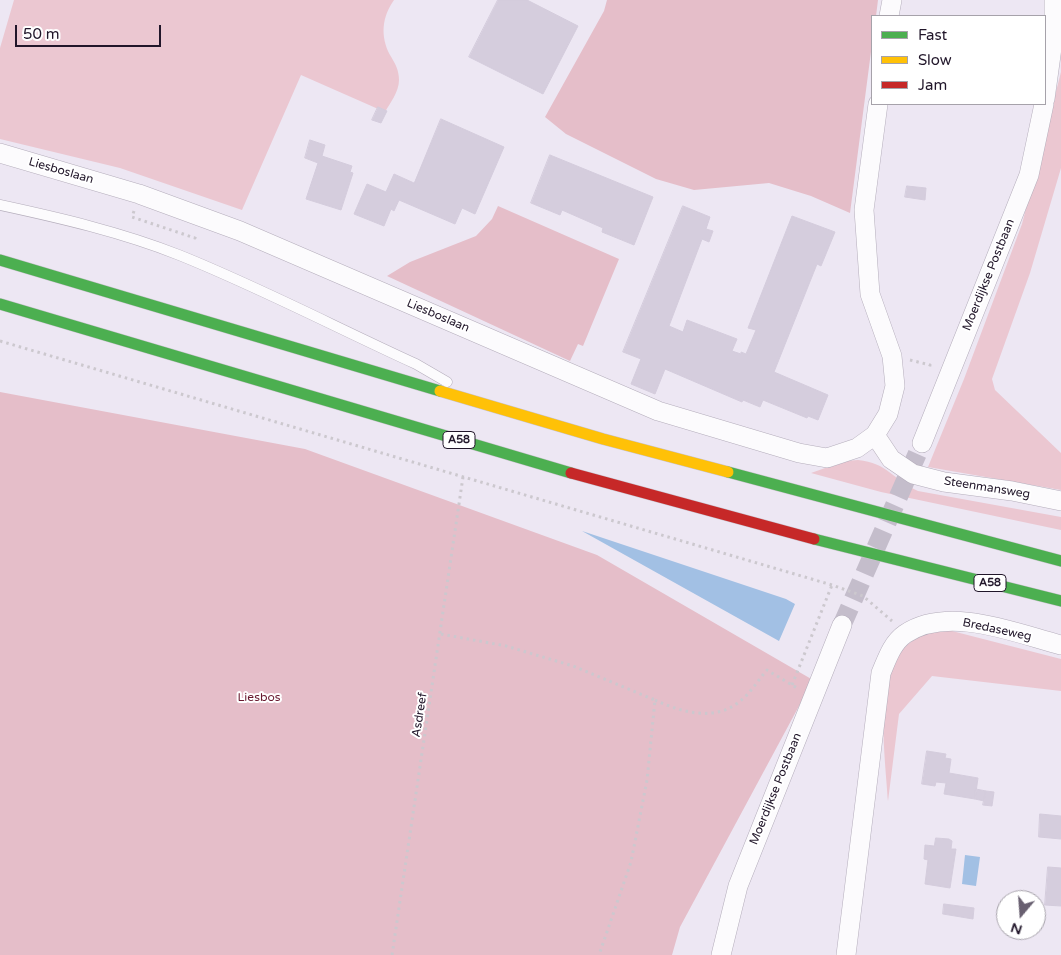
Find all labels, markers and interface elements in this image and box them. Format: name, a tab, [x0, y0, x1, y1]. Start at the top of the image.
scale bar	[18, 15, 164, 47]
legend	[871, 15, 1046, 105]
text: 50 m	[23, 25, 60, 43]
text: Fast	[918, 26, 947, 44]
text: Slow	[918, 51, 952, 69]
text: Jam	[918, 76, 947, 94]
street label: Liesboslaan	[27, 155, 95, 187]
street label: Moerdijkse Postbaan	[960, 217, 1018, 333]
street label: Liesboslaan	[404, 296, 472, 336]
road number: A58	[443, 432, 475, 448]
street label: Steenmansweg	[943, 474, 1031, 502]
road number: A58	[974, 574, 1006, 592]
street label: Bredaseweg	[961, 616, 1033, 644]
park label: Liesbos	[237, 691, 281, 705]
street label: Asdreef	[409, 692, 431, 738]
street label: Moerdijkse Postbaan	[747, 731, 805, 847]
north arrow	[996, 890, 1046, 940]
text: N	[1009, 919, 1024, 939]

